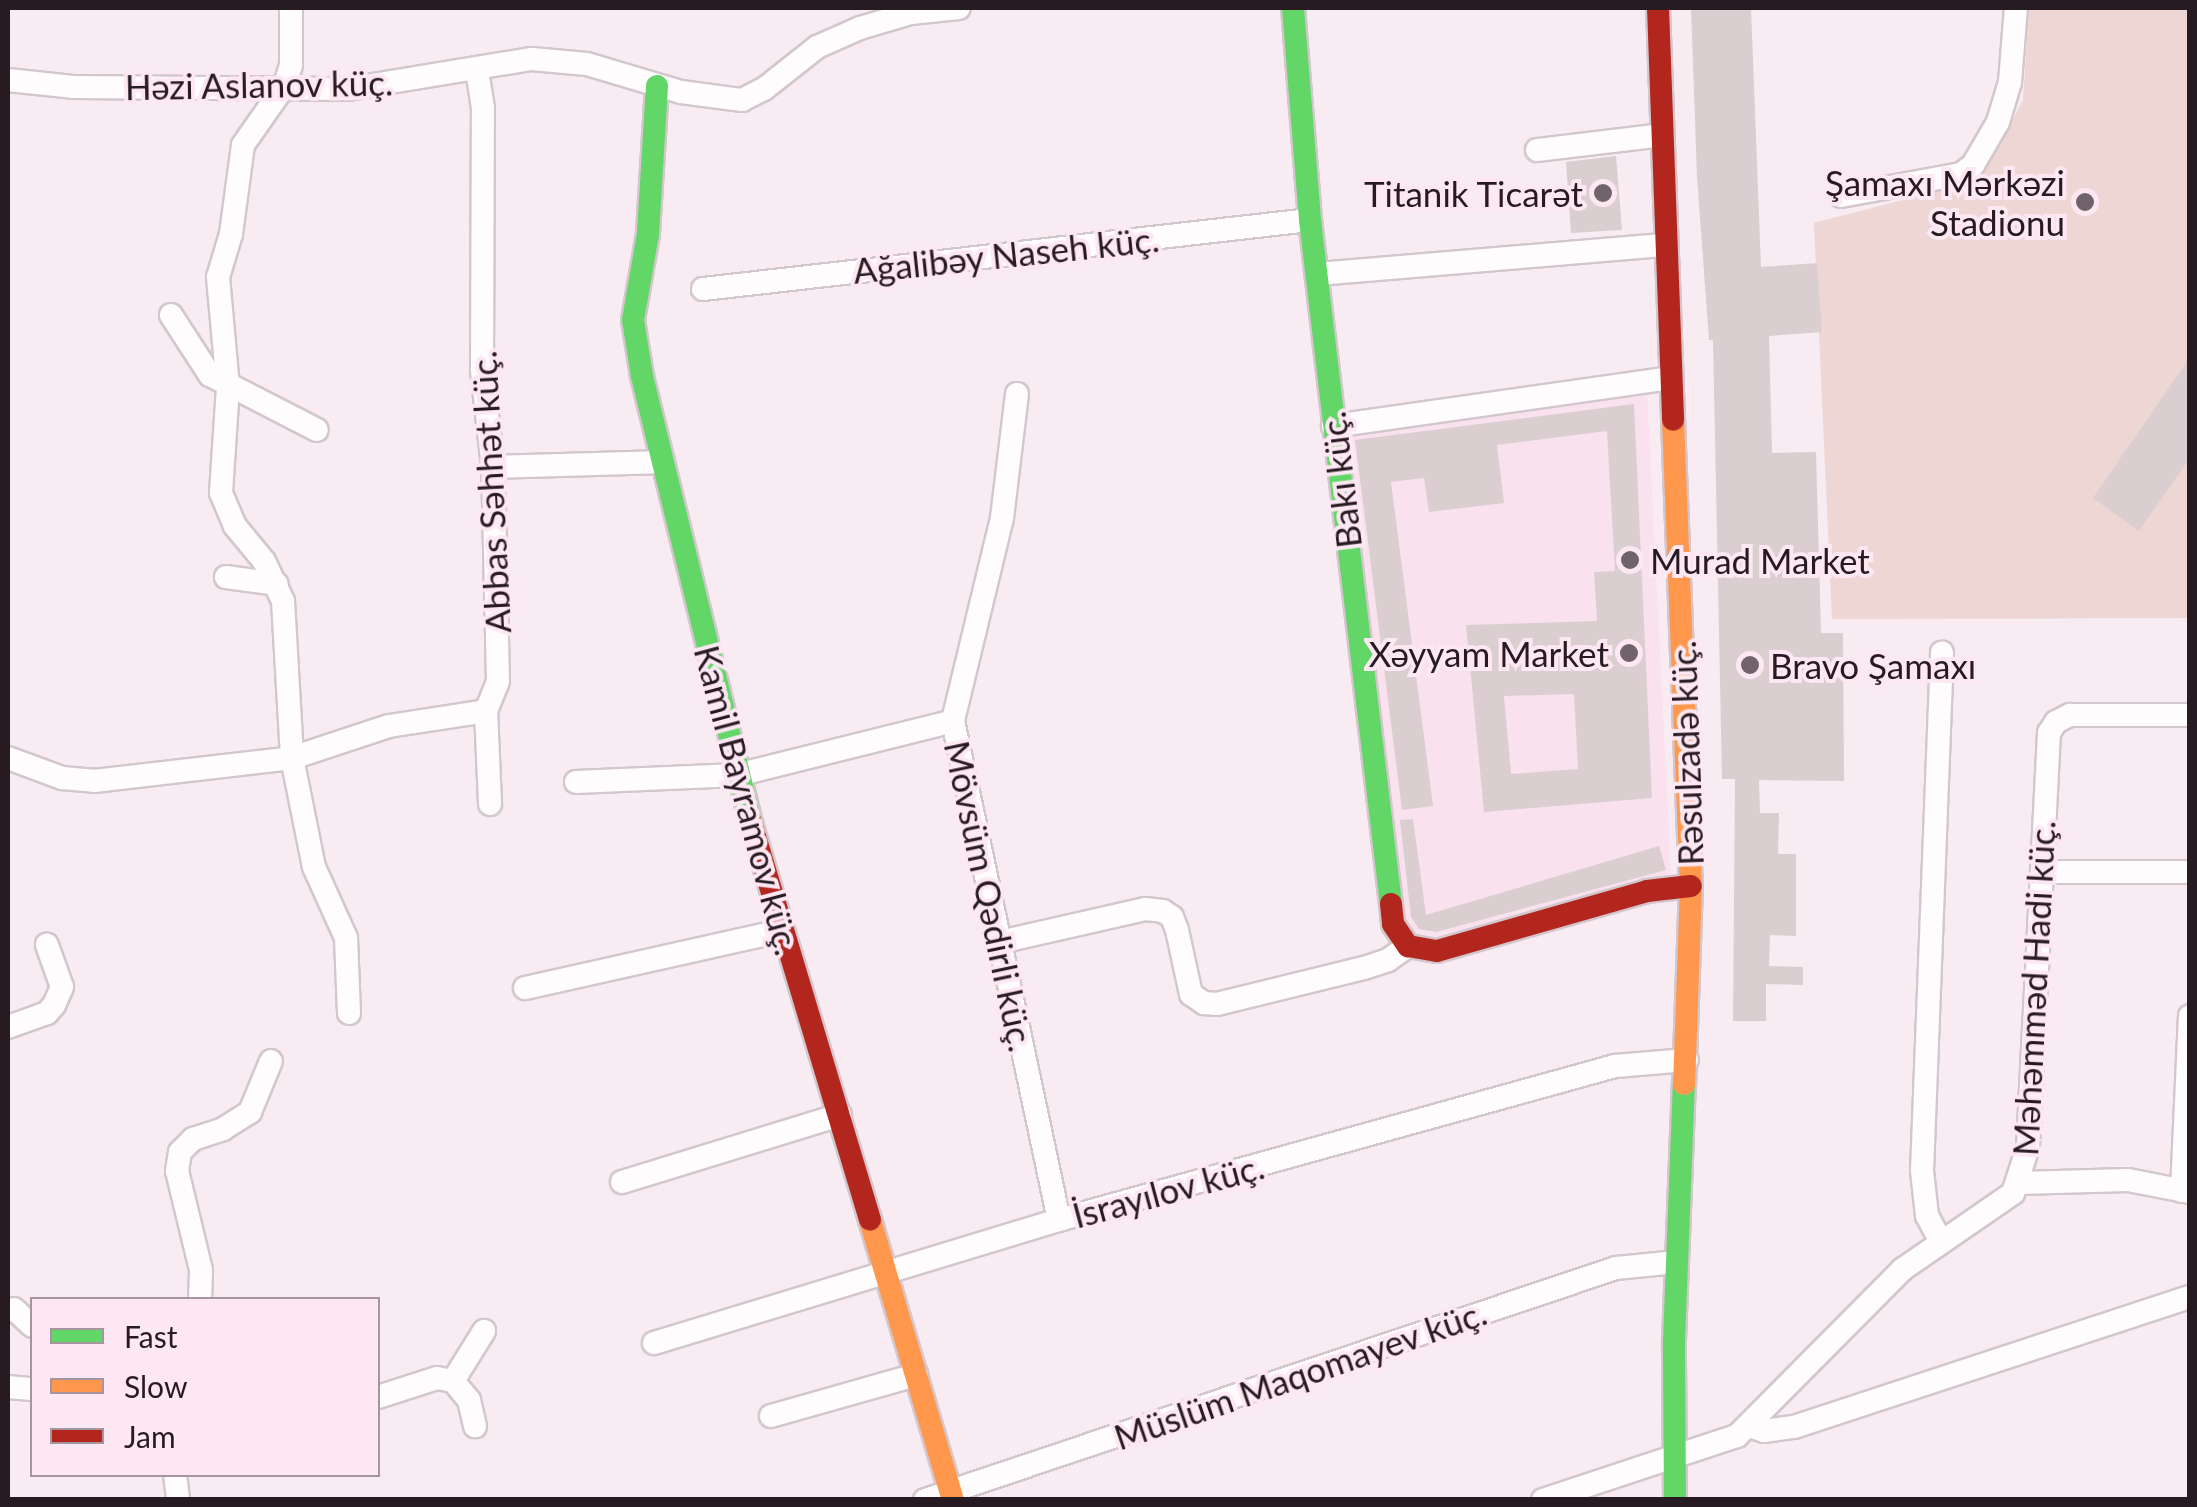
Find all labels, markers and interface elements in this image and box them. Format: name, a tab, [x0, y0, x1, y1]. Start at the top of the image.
street label: Həzi Aslanov küç.	[124, 61, 394, 107]
place label: Şamaxı Mərkəzi Stadionu	[1825, 161, 2065, 243]
place label: Titanik Ticarət	[1363, 172, 1583, 214]
marker: Titanik Ticarət	[1592, 182, 1614, 204]
marker: Şamaxı Mərkəzi Stadionu	[2074, 191, 2096, 213]
street label: Ağalibəy Naseh küç.	[850, 217, 1162, 291]
street label: Abbas Səhhət küç.	[462, 350, 518, 634]
street label: Bakı küç.	[1311, 409, 1369, 551]
place label: Murad Market	[1650, 539, 1870, 581]
marker: Murad Market	[1619, 549, 1641, 571]
place label: Xəyyam Market	[1369, 632, 1609, 674]
street label: Kamil Bayramov küç.	[686, 640, 810, 960]
street label: Rəsulzadə küç.	[1661, 640, 1711, 866]
marker: Xəyyam Market	[1618, 642, 1640, 664]
place label: Bravo Şamaxı	[1770, 644, 1976, 686]
marker: Bravo Şamaxı	[1739, 654, 1761, 676]
street label: Mövsüm Qədirli küç.	[937, 737, 1043, 1055]
street label: Məhəmməd Hadi küç.	[2003, 819, 2063, 1157]
street label: İsrayılov küç.	[1067, 1144, 1269, 1236]
street label: Müslüm Maqomayev küç.	[1108, 1290, 1492, 1458]
legend	[30, 1297, 380, 1477]
text: Fast	[124, 1318, 178, 1354]
text: Slow	[124, 1368, 187, 1404]
text: Jam	[124, 1418, 176, 1454]

